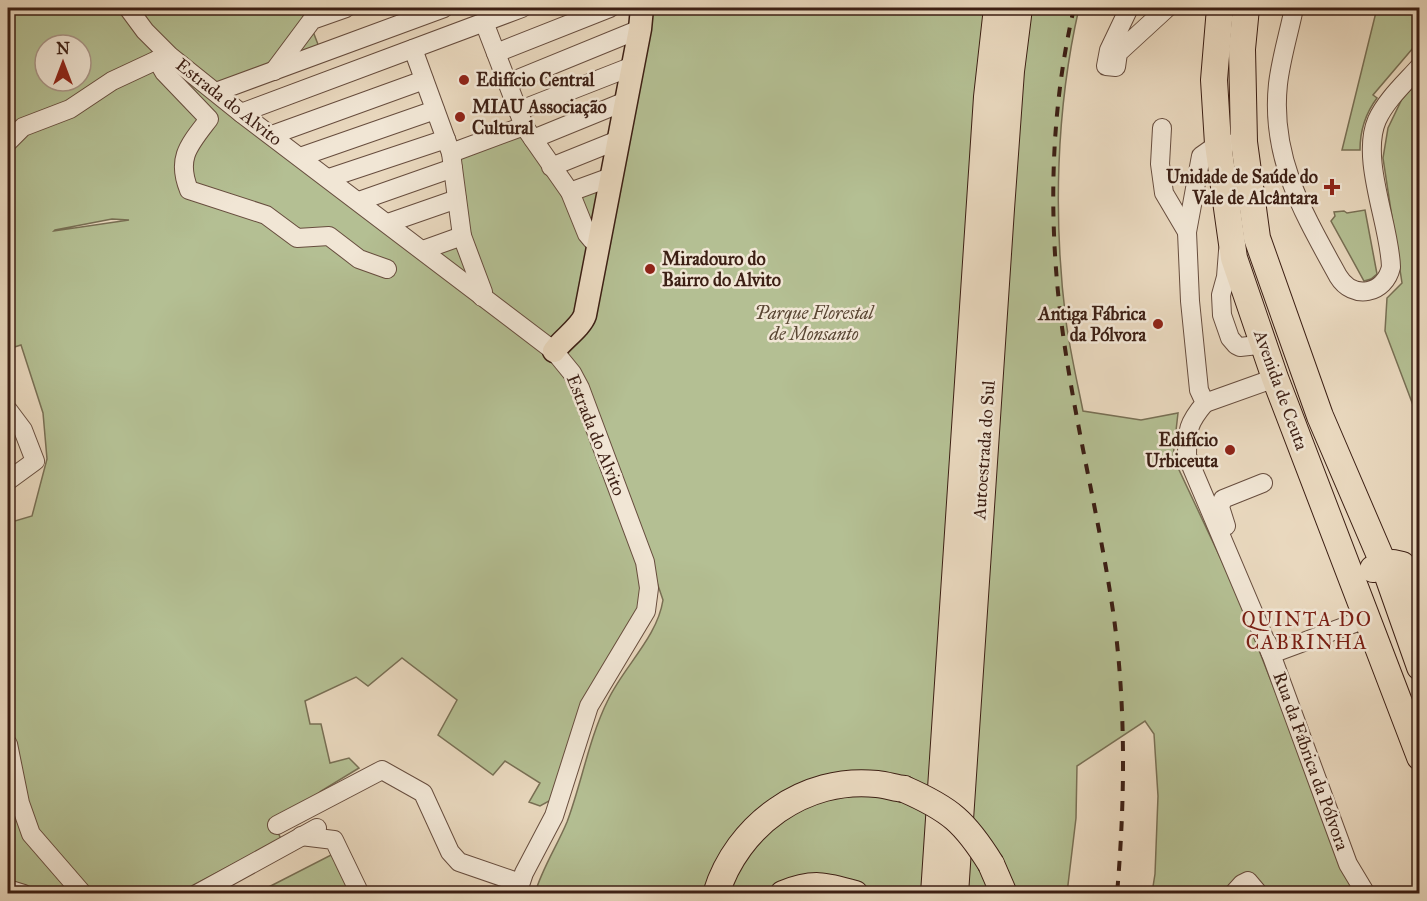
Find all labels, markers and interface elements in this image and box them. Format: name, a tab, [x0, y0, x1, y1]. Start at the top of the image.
north arrow	[33, 33, 93, 93]
text: N	[56, 39, 70, 58]
street label: Estrada do Alvito	[171, 54, 287, 150]
place label: Edifício Central	[476, 69, 596, 91]
marker: Edifício Central	[457, 73, 471, 87]
place label: MIAU Associação Cultural	[472, 96, 607, 139]
marker: MIAU Associação Cultural	[453, 110, 467, 124]
place label: Unidade de Saúde do Vale de Alcântara	[1166, 166, 1318, 209]
marker: Unidade de Saúde do Vale de Alcântara	[1323, 178, 1341, 196]
place label: Miradouro do Bairro do Alvito	[662, 248, 781, 291]
marker: Miradouro do Bairro do Alvito	[643, 262, 657, 276]
park label: Parque Florestal de Monsanto	[755, 302, 876, 345]
place label: Antiga Fábrica da Pólvora	[1038, 303, 1146, 346]
marker: Antiga Fábrica da Pólvora	[1151, 317, 1165, 331]
street label: Avenida de Ceuta	[1249, 326, 1313, 453]
street label: Estrada do Alvito	[562, 371, 630, 499]
street label: Autoestrada do Sul	[968, 380, 1000, 521]
place label: Edifício Urbiceuta	[1145, 429, 1218, 472]
marker: Edifício Urbiceuta	[1223, 443, 1237, 457]
district label: QUINTA DO CABRINHA	[1242, 607, 1372, 654]
street label: Rua da Fábrica da Pólvora	[1268, 669, 1354, 854]

